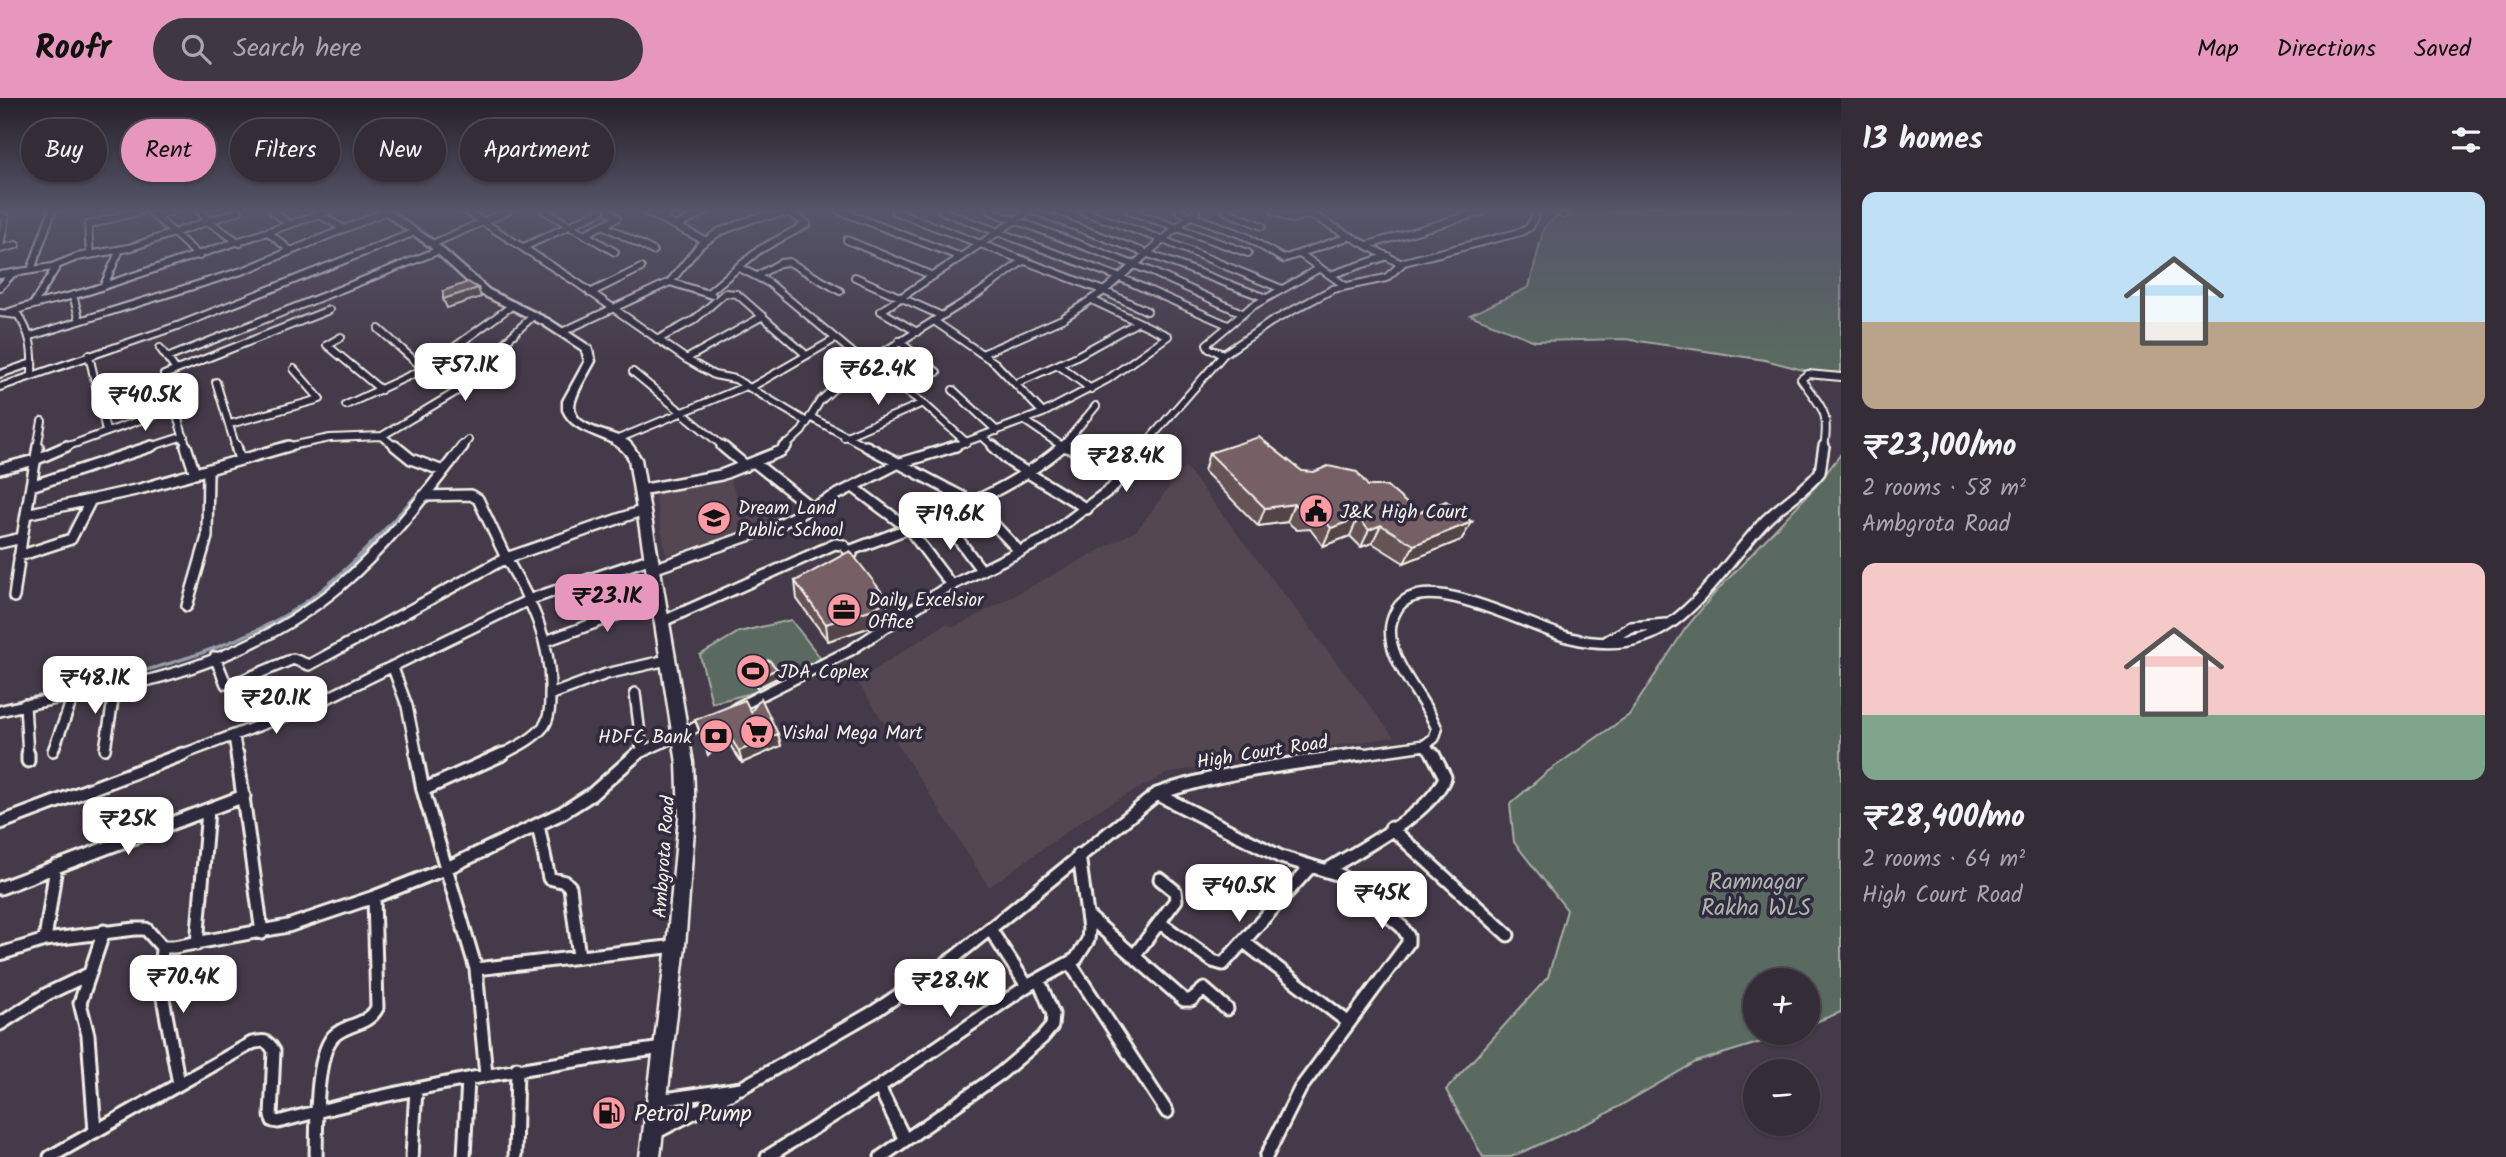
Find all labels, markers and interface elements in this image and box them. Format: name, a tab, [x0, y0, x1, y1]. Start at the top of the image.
search box	[153, 18, 643, 81]
text: Roofr	[35, 23, 111, 76]
text: Search here	[233, 28, 361, 70]
icon: search	[177, 30, 215, 68]
text: Map	[2197, 30, 2239, 69]
text: Directions	[2277, 30, 2376, 69]
text: Saved	[2414, 30, 2471, 69]
text: 13 homes	[1862, 116, 1983, 164]
chip: Buy	[21, 119, 107, 182]
chip: Rent	[121, 119, 216, 182]
chip: Filters	[230, 119, 340, 182]
chip: New	[354, 119, 446, 182]
chip: Apartment	[460, 119, 614, 182]
icon: filters	[2447, 121, 2485, 159]
icon: home	[2111, 238, 2237, 364]
pin: ₹57.1K	[408, 344, 522, 403]
text: ₹57.1K	[431, 348, 499, 384]
pin: ₹62.4K	[821, 348, 935, 407]
text: ₹62.4K	[839, 352, 917, 388]
pin: ₹40.5K	[88, 374, 202, 433]
text: ₹40.5K	[107, 378, 183, 414]
text: ₹23,100/mo	[1862, 423, 2016, 471]
pin: ₹28.4K	[1069, 434, 1183, 494]
text: ₹28.4K	[1087, 439, 1165, 475]
text: 2 rooms · 58 m²	[1862, 471, 2026, 507]
pin: ₹19.6K	[893, 492, 1007, 552]
public building icon: J&K High Court	[1297, 492, 1335, 530]
place label: Dream Land Public School	[738, 494, 844, 546]
text: ₹19.6K	[915, 497, 985, 533]
place label: J&K High Court	[1340, 498, 1469, 528]
school or university icon: Dream Land Public School	[695, 499, 733, 537]
text: Ambgrota Road	[1862, 507, 2010, 543]
pin: ₹23.1K	[550, 574, 664, 634]
text: ₹23.1K	[571, 579, 643, 615]
place label: Daily Excelsior Office	[868, 586, 985, 638]
office icon: Daily Excelsior Office	[825, 591, 863, 629]
icon: home	[2111, 609, 2237, 735]
sports icon: JDA Coplex	[734, 652, 772, 690]
pin: ₹48.1K	[38, 656, 152, 716]
place label: JDA Coplex	[778, 658, 870, 688]
text: ₹48.1K	[59, 661, 131, 697]
pin: ₹20.1K	[219, 676, 333, 736]
text: ₹20.1K	[240, 681, 312, 717]
supermarket icon: Vishal Mega Mart	[738, 713, 776, 751]
bank icon: HDFC Bank	[697, 717, 735, 755]
place label: Vishal Mega Mart	[782, 719, 923, 749]
place label: HDFC Bank	[598, 723, 692, 753]
street label: High Court Road	[1194, 728, 1331, 778]
street label: Ambgrota Road	[646, 794, 684, 919]
text: ₹28,400/mo	[1862, 794, 2025, 842]
pin: ₹25K	[87, 798, 169, 857]
text: ₹25K	[99, 802, 157, 838]
text: 2 rooms · 64 m²	[1862, 842, 2025, 878]
pin: ₹40.5K	[1182, 864, 1296, 924]
park label: Ramnagar Rakha WLS	[1701, 865, 1811, 927]
text: ₹40.5K	[1201, 869, 1277, 905]
pin: ₹45K	[1341, 872, 1423, 931]
text: ₹45K	[1353, 876, 1411, 912]
text: High Court Road	[1862, 878, 2022, 914]
pin: ₹70.4K	[126, 956, 240, 1015]
text: ₹70.4K	[146, 960, 220, 996]
pin: ₹28.4K	[893, 960, 1007, 1019]
text: ₹28.4K	[911, 964, 989, 1000]
map controls	[1743, 968, 1820, 1136]
button: +	[1743, 968, 1820, 1045]
button: −	[1743, 1059, 1820, 1136]
fuel station icon: Petrol Pump	[590, 1094, 628, 1132]
place label: Petrol Pump	[634, 1097, 751, 1133]

